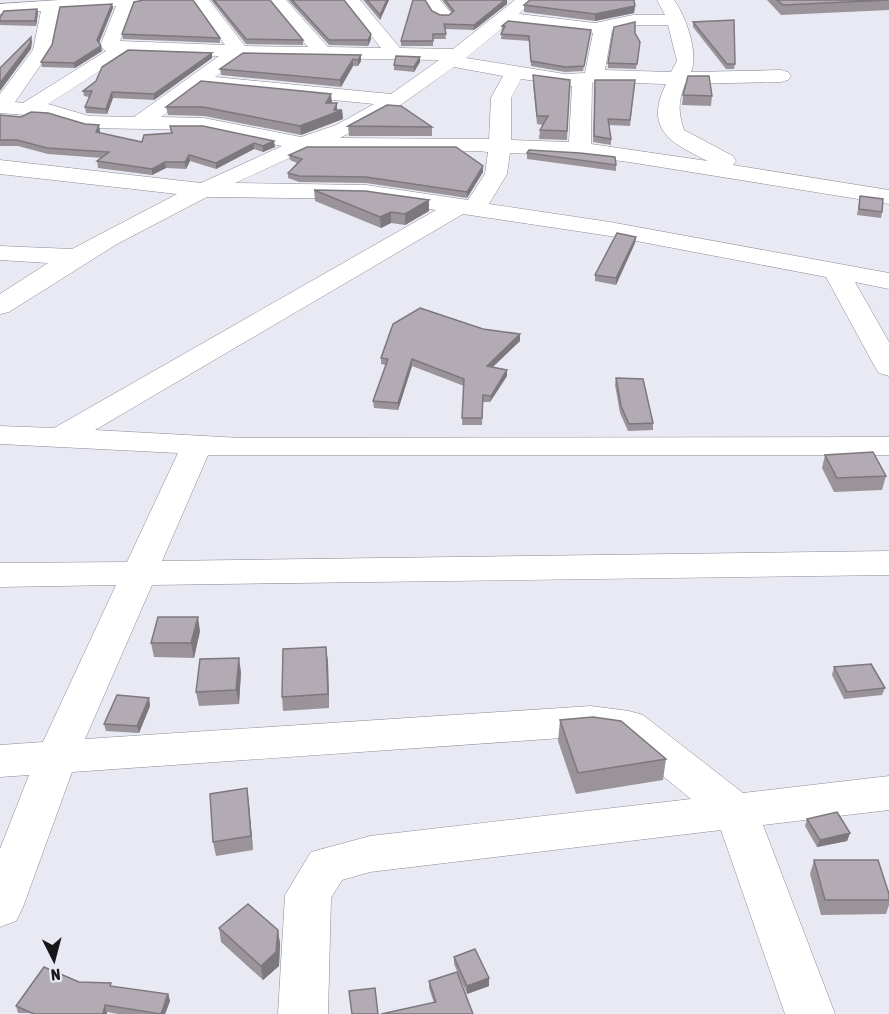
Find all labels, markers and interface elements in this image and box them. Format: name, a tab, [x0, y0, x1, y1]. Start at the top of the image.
north arrow	[24, 930, 84, 990]
text: N	[50, 965, 61, 984]

